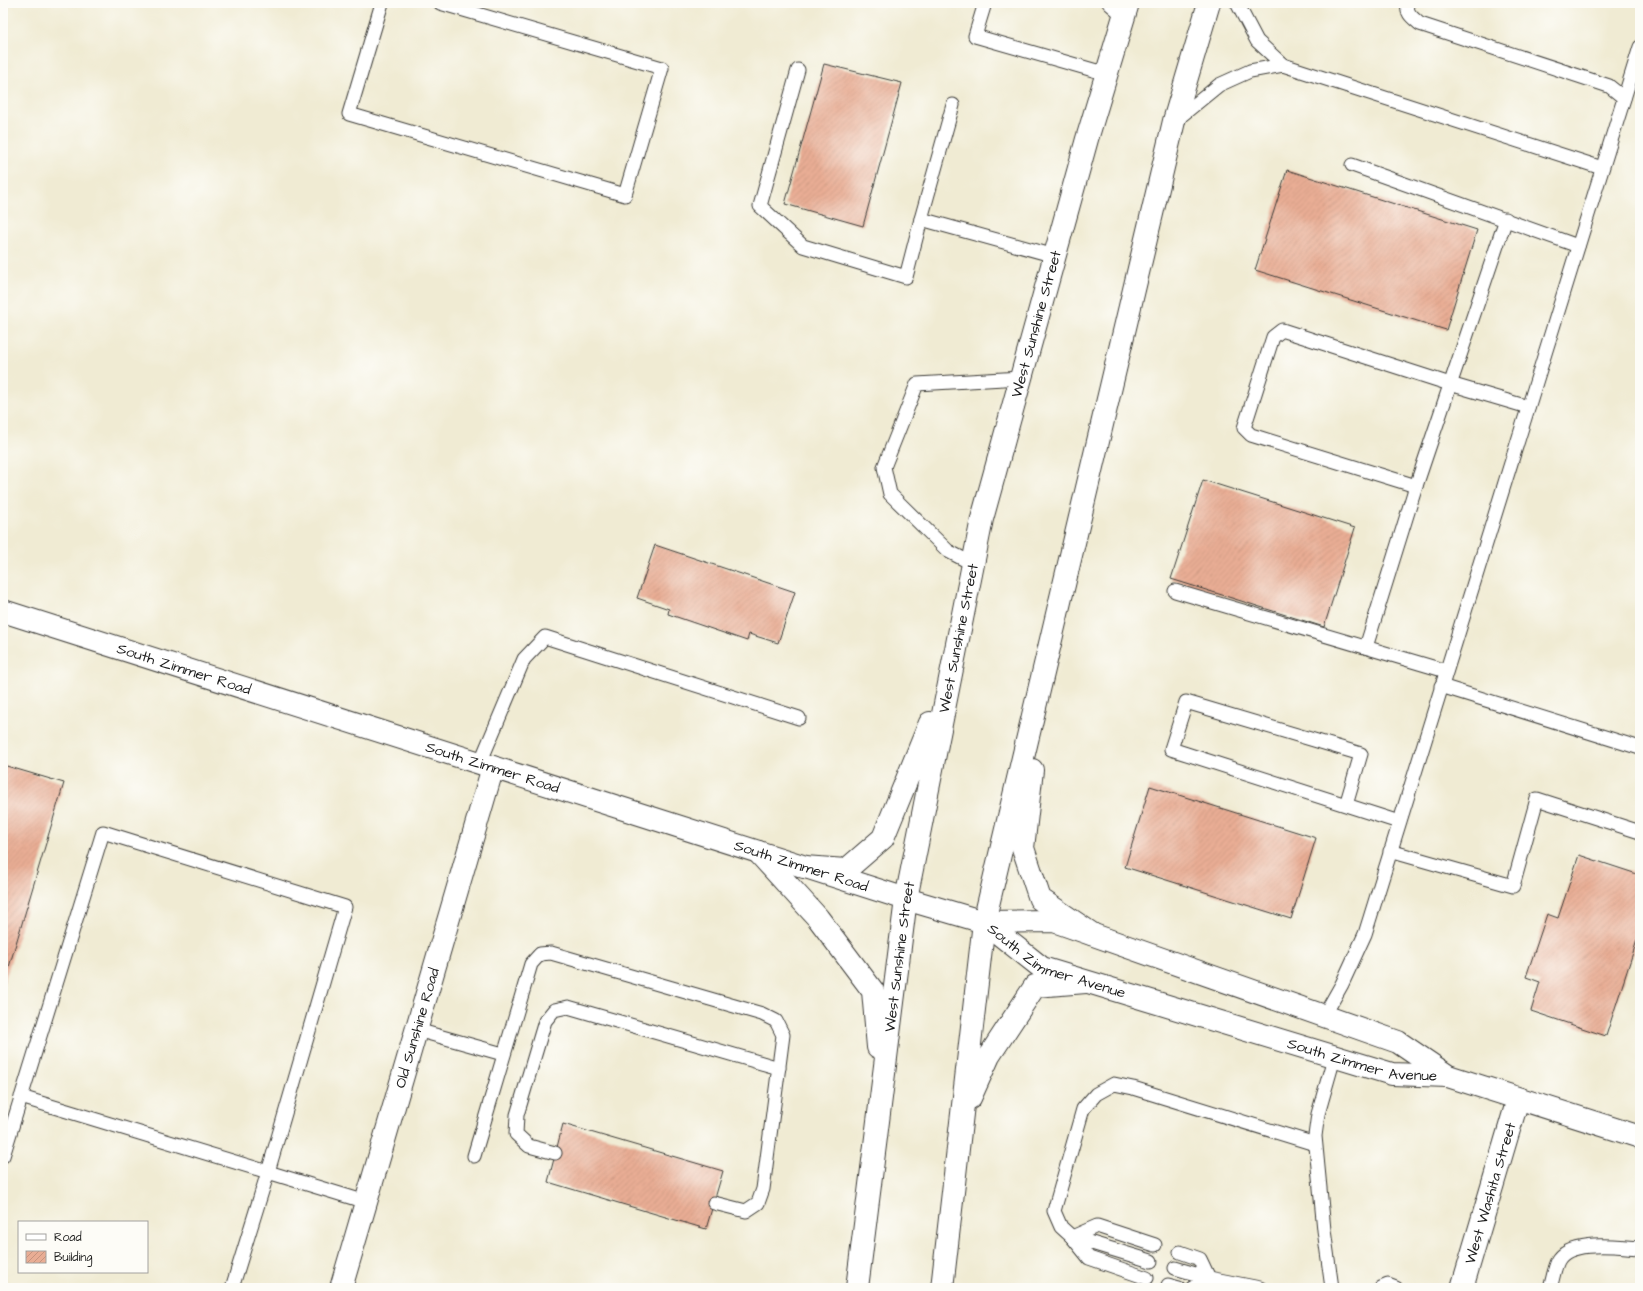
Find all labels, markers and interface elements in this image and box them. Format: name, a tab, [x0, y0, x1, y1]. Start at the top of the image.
street label: West Sunshine Street	[1006, 248, 1067, 400]
street label: West Sunshine Street	[933, 562, 984, 715]
street label: South Zimmer Road	[114, 638, 254, 701]
street label: South Zimmer Road	[423, 736, 563, 799]
street label: South Zimmer Road	[732, 835, 871, 897]
street label: West Sunshine Street	[879, 880, 920, 1033]
street label: South Zimmer Avenue	[983, 919, 1128, 1004]
street label: Old Sunshine Road	[390, 965, 445, 1091]
street label: South Zimmer Avenue	[1285, 1033, 1438, 1087]
street label: West Washita Street	[1460, 1120, 1522, 1267]
legend	[18, 1221, 148, 1273]
text: Road	[54, 1229, 82, 1246]
text: Building	[54, 1249, 92, 1267]

